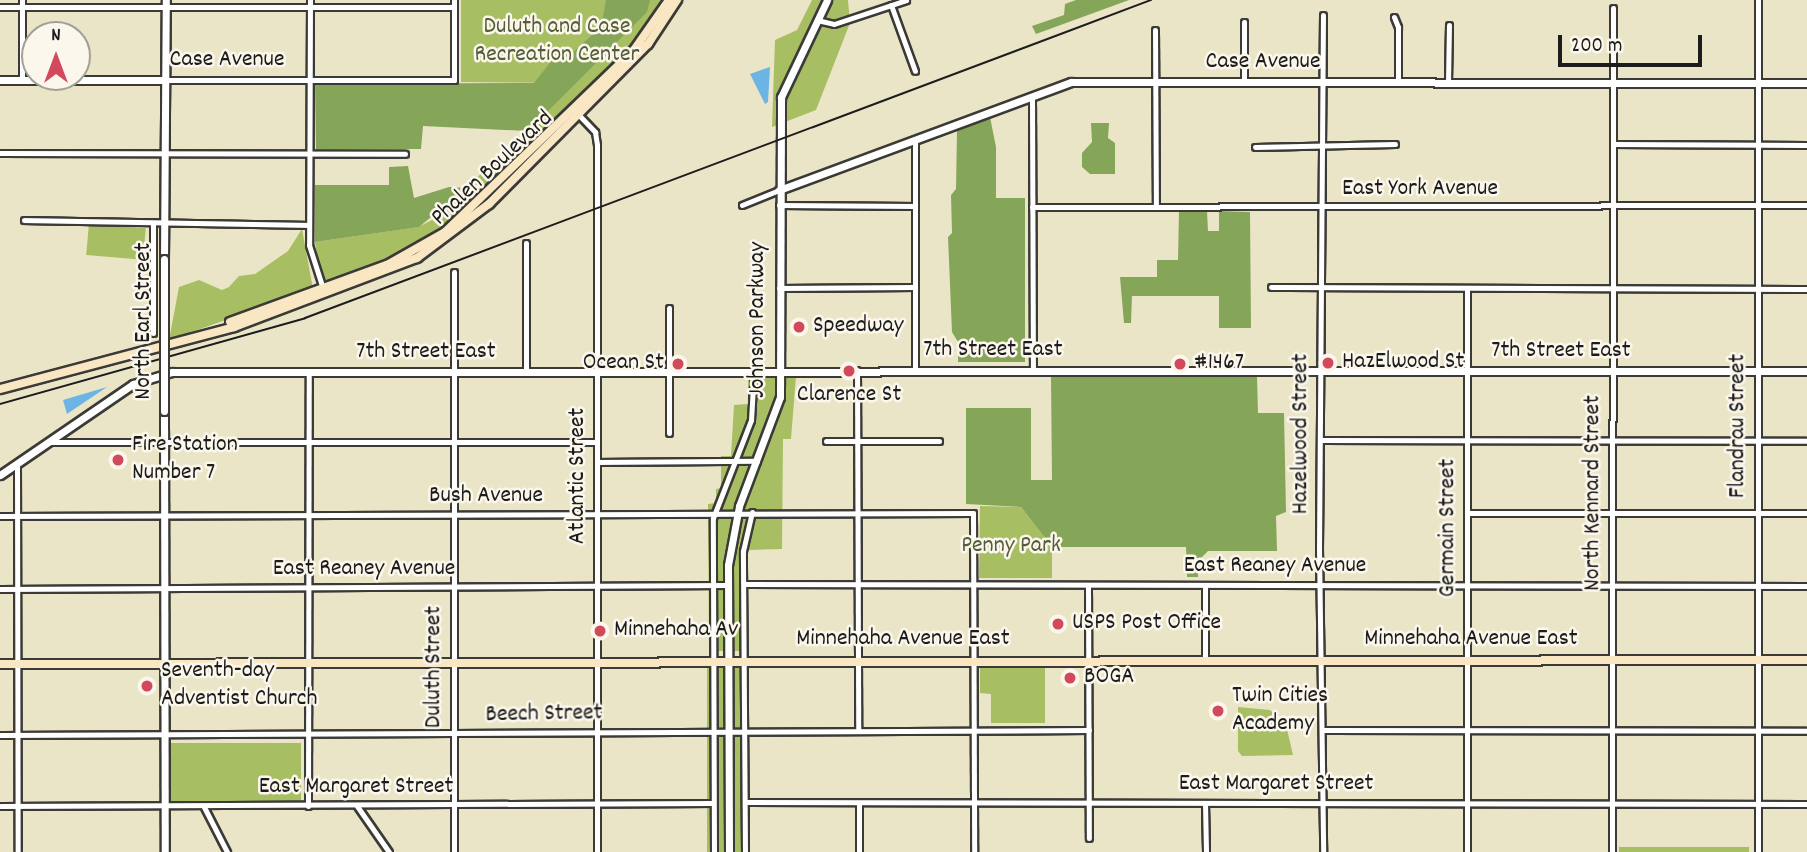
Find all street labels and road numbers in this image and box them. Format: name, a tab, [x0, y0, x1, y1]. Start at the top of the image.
street label: Case Avenue	[170, 47, 284, 75]
street label: Case Avenue	[1206, 49, 1320, 77]
street label: Phalen Boulevard	[426, 105, 560, 233]
street label: East York Avenue	[1342, 176, 1498, 204]
street label: North Earl Street	[131, 242, 159, 400]
street label: Johnson Parkway	[745, 242, 773, 398]
street label: 7th Street East	[923, 337, 1063, 365]
street label: 7th Street East	[1491, 338, 1631, 366]
street label: 7th Street East	[356, 339, 496, 367]
street label: Hazelwood Street	[1288, 354, 1316, 514]
street label: Flandrau Street	[1725, 354, 1753, 498]
street label: North Kennard Street	[1580, 395, 1608, 591]
street label: Atlantic Street	[565, 408, 593, 544]
street label: Germain Street	[1435, 459, 1463, 597]
street label: Bush Avenue	[429, 483, 543, 511]
street label: East Reaney Avenue	[1184, 553, 1366, 581]
street label: East Reaney Avenue	[273, 556, 455, 584]
street label: Duluth Street	[421, 606, 449, 728]
street label: Minnehaha Avenue East	[796, 626, 1010, 654]
street label: Minnehaha Avenue East	[1364, 626, 1578, 654]
street label: Beech Street	[485, 700, 603, 730]
street label: East Margaret Street	[1179, 771, 1373, 799]
street label: East Margaret Street	[259, 774, 453, 802]

